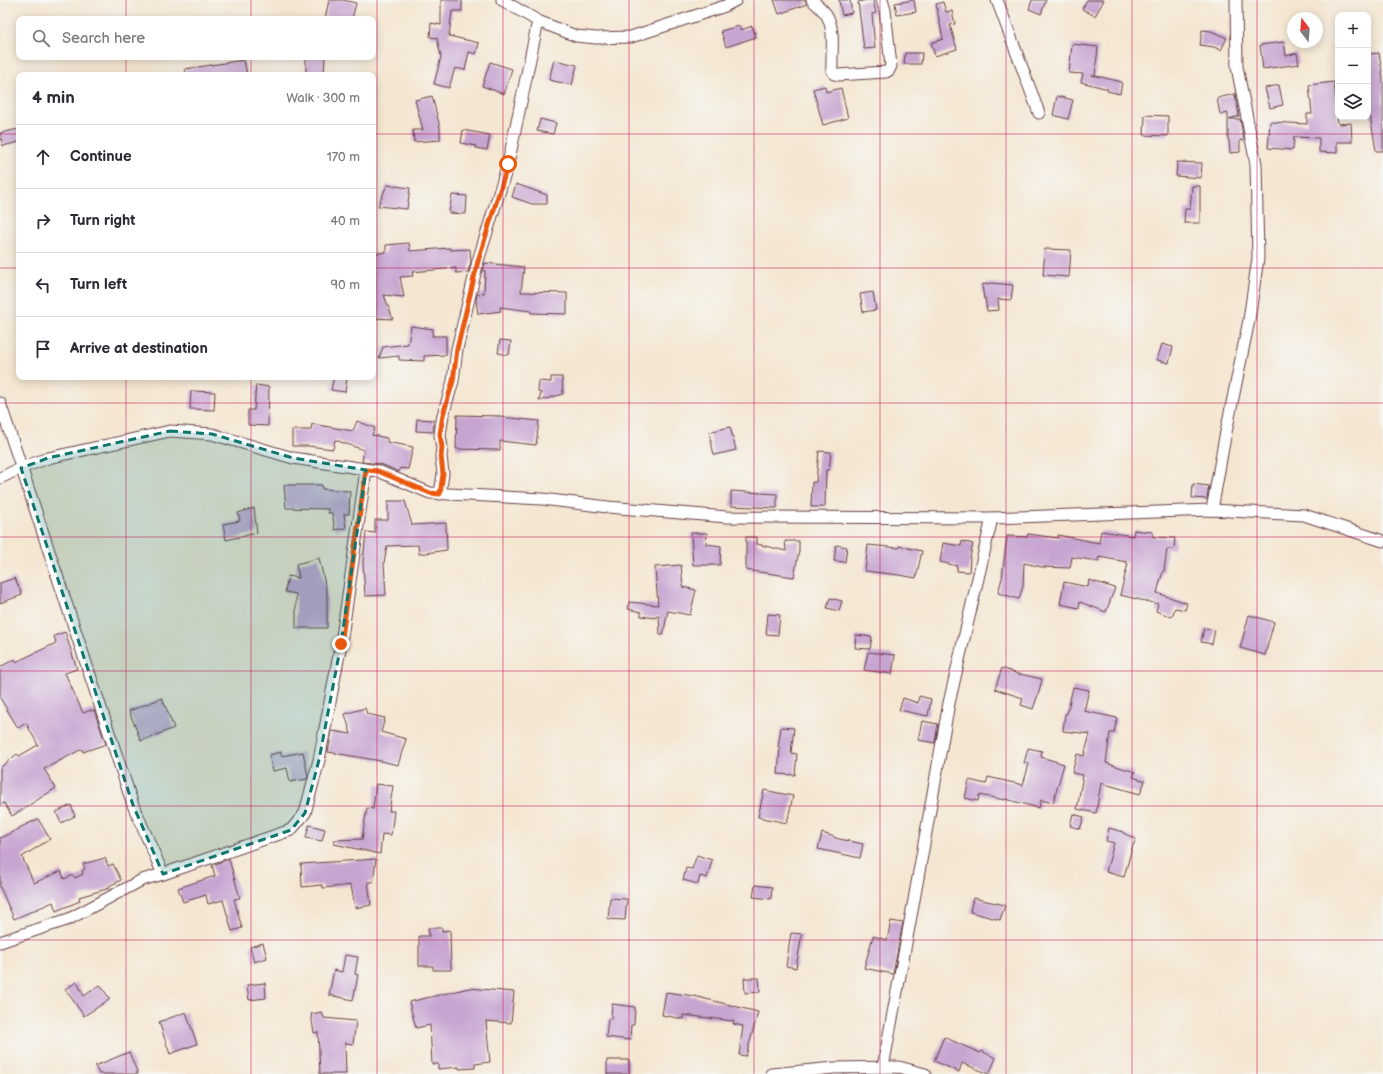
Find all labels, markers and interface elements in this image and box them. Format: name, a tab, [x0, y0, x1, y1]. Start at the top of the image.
north arrow	[1287, 12, 1323, 48]
map controls	[1335, 12, 1371, 120]
button: +	[1335, 12, 1371, 48]
search box	[16, 16, 376, 60]
icon: search	[30, 27, 52, 49]
text: Search here	[62, 29, 145, 48]
button: −	[1335, 48, 1371, 84]
button: layers	[1335, 84, 1371, 120]
text: 4 min	[32, 88, 75, 108]
text: Walk · 300 m	[286, 90, 360, 106]
icon: ahead	[32, 146, 54, 168]
text: Continue	[70, 147, 132, 166]
text: 170 m	[327, 149, 360, 165]
route start	[499, 155, 517, 173]
icon: right	[32, 210, 54, 232]
text: Turn right	[70, 211, 135, 230]
text: 40 m	[330, 213, 360, 229]
icon: left	[32, 274, 54, 296]
text: Turn left	[70, 275, 127, 294]
text: 90 m	[331, 277, 360, 293]
icon: arrive	[32, 338, 54, 360]
text: Arrive at destination	[70, 339, 208, 358]
route end	[332, 635, 350, 653]

